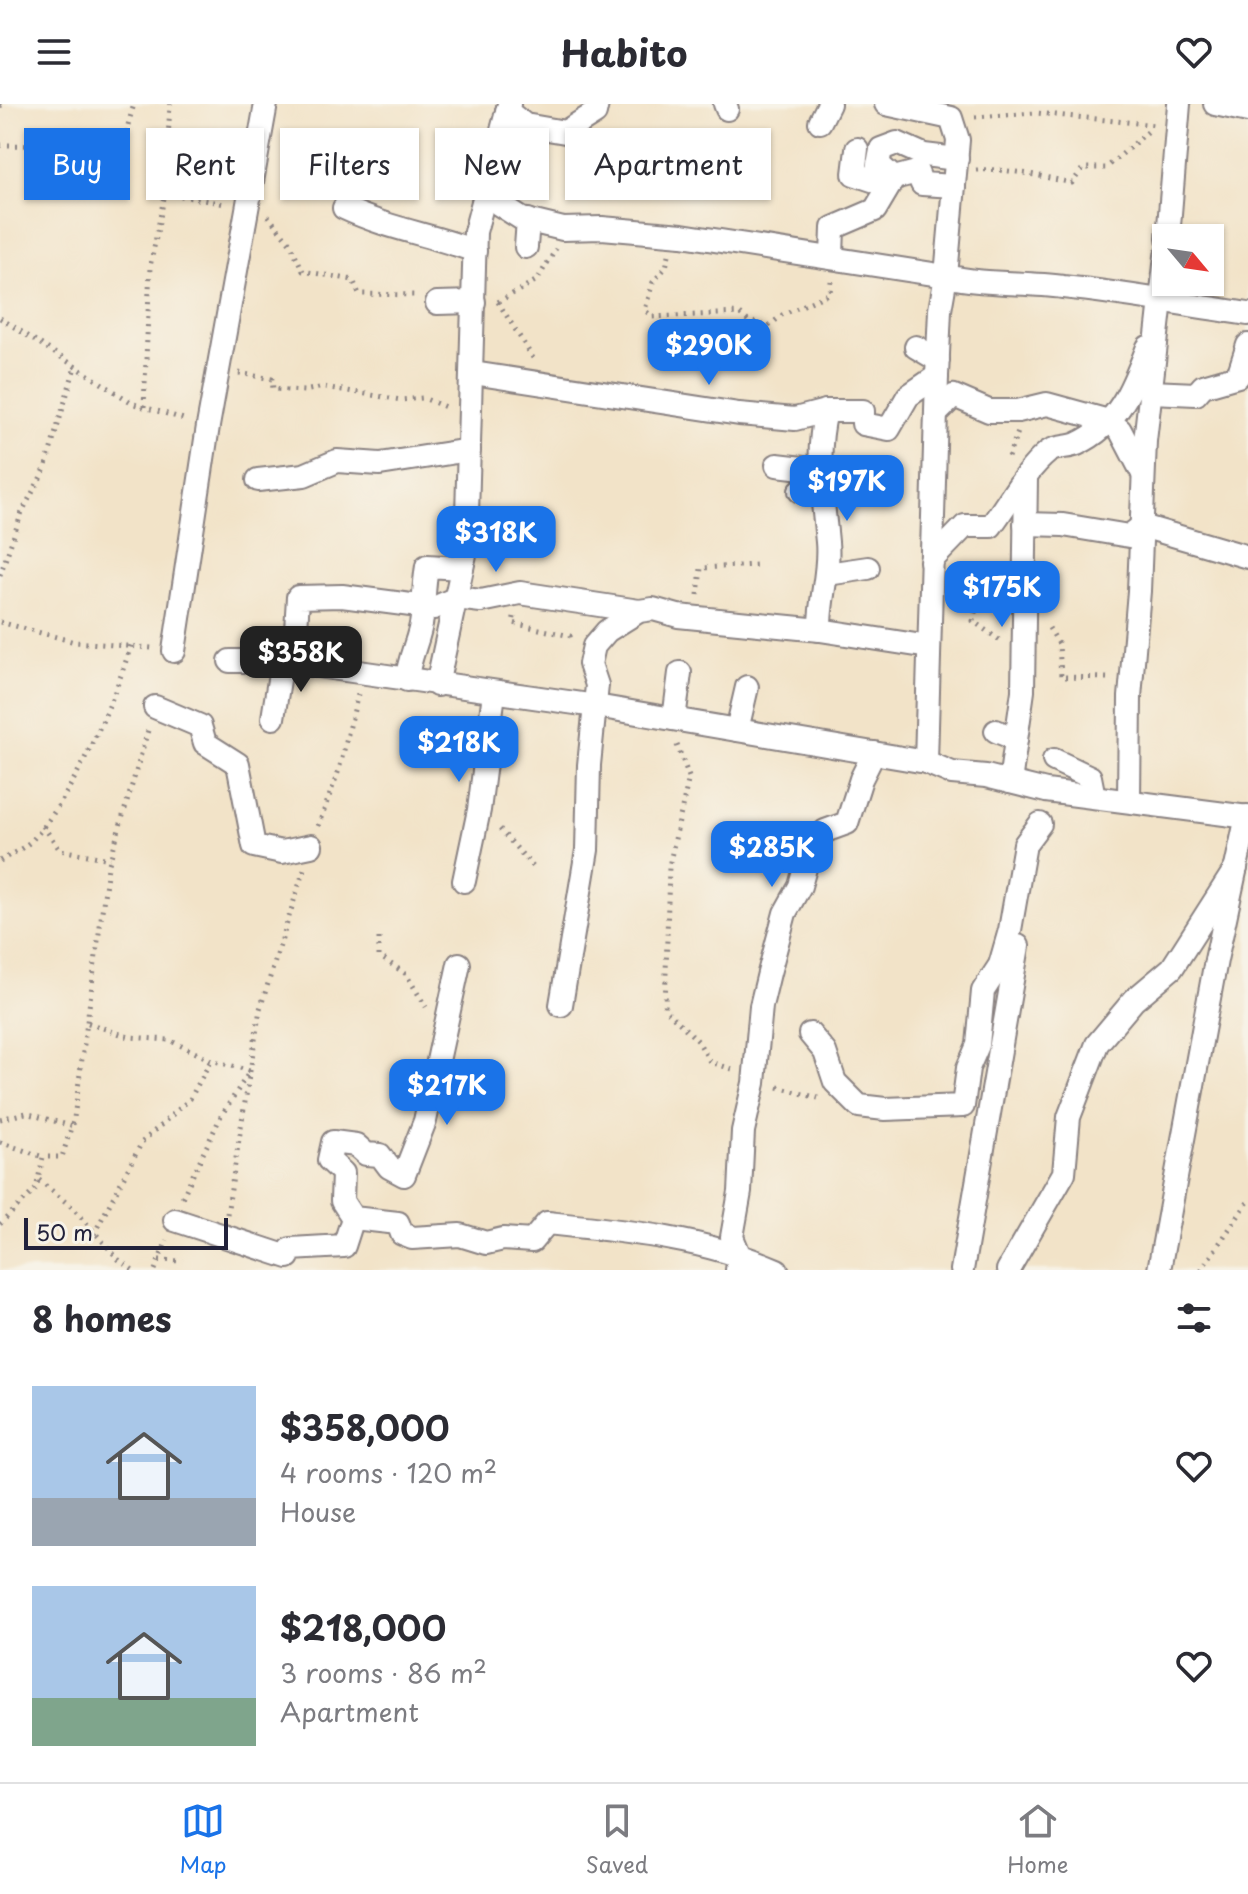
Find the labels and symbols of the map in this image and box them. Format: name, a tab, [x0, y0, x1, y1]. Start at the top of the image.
north arrow	[1152, 224, 1224, 296]
pin: $290K	[653, 319, 765, 387]
pin: $197K	[791, 455, 903, 523]
pin: $318K	[440, 506, 552, 574]
pin: $175K	[946, 561, 1058, 629]
pin: $358K	[245, 626, 357, 694]
pin: $218K	[403, 716, 515, 784]
pin: $285K	[716, 821, 828, 889]
pin: $217K	[391, 1059, 503, 1127]
scale bar	[24, 1214, 228, 1250]

